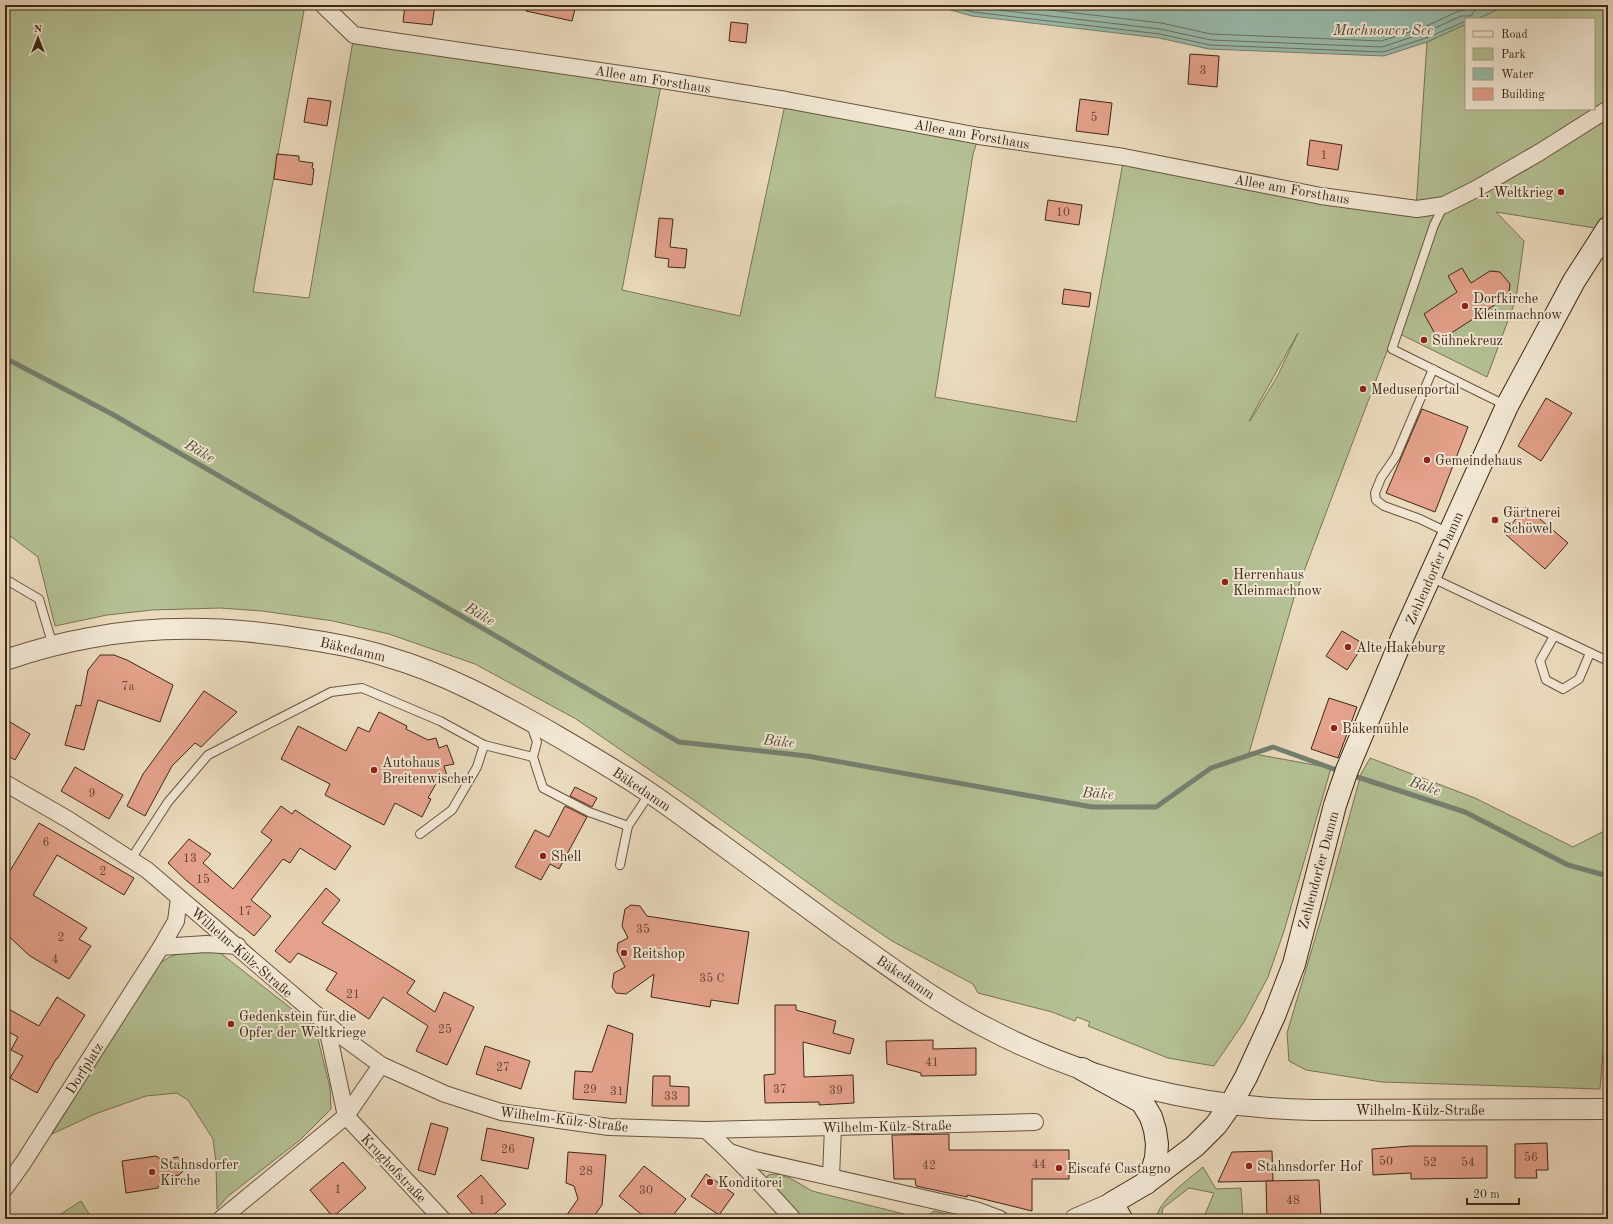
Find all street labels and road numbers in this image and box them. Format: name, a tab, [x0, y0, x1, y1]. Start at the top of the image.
street label: Allee am Forsthaus	[594, 64, 712, 96]
street label: Allee am Forsthaus	[913, 118, 1031, 152]
street label: Allee am Forsthaus	[1233, 173, 1351, 207]
street label: Zehlendorfer Damm	[1404, 510, 1466, 627]
street label: Bäkedamm	[319, 636, 387, 664]
street label: Bäkedamm	[610, 765, 673, 814]
street label: Zehlendorfer Damm	[1296, 810, 1341, 931]
street label: Wilhelm-Külz-Straße	[188, 905, 295, 1000]
street label: Bäkedamm	[874, 953, 937, 1002]
street label: Dorfplatz	[64, 1041, 106, 1097]
street label: Wilhelm-Külz-Straße	[1355, 1104, 1485, 1118]
street label: Wilhelm-Külz-Straße	[499, 1105, 629, 1135]
street label: Wilhelm-Külz-Straße	[822, 1119, 952, 1135]
street label: Krughofstraße	[358, 1132, 428, 1206]

